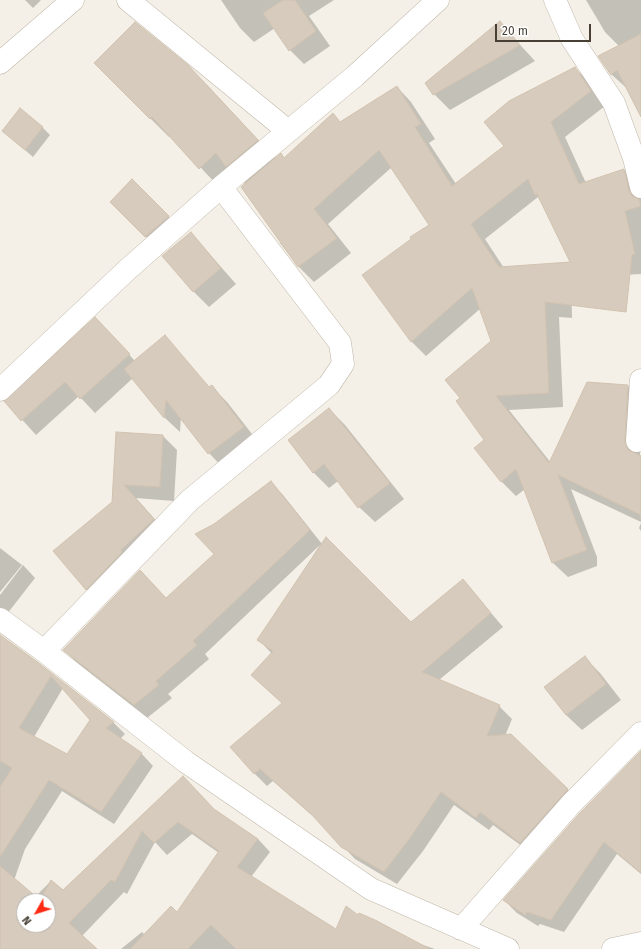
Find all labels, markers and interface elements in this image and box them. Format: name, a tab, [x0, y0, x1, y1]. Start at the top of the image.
scale bar	[497, 16, 593, 42]
text: 20 m	[502, 24, 528, 38]
north arrow	[16, 893, 56, 933]
text: N	[20, 913, 34, 927]

